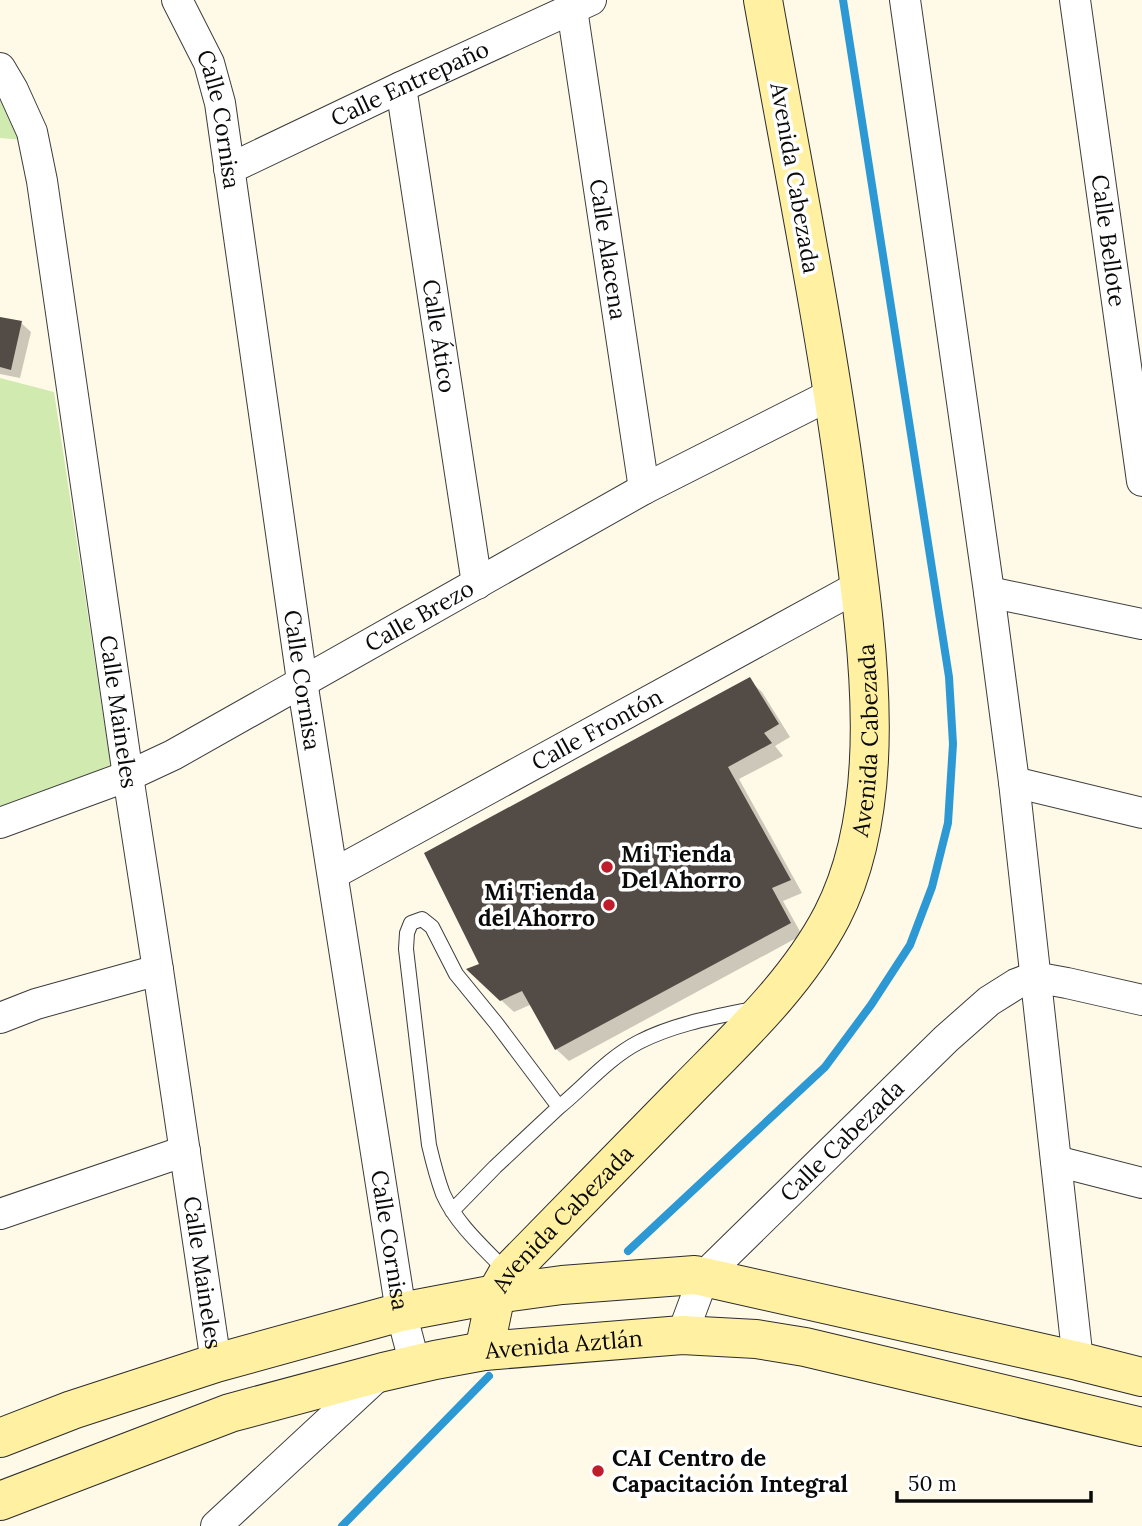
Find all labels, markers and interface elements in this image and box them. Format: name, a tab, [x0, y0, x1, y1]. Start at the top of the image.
street label: Calle Entrepaño	[326, 34, 493, 132]
street label: Calle Cornisa	[190, 44, 247, 191]
street label: Avenida Cabezada	[764, 79, 827, 276]
street label: Calle Bellote	[1085, 173, 1133, 309]
street label: Calle Alacena	[584, 177, 633, 322]
street label: Calle Ático	[417, 277, 463, 395]
street label: Calle Brezo	[360, 573, 479, 658]
street label: Calle Cornisa	[278, 608, 328, 752]
street label: Calle Maineles	[94, 633, 145, 790]
street label: Avenida Cabezada	[845, 643, 884, 840]
street label: Calle Frontón	[526, 682, 667, 776]
place label: Mi Tienda Del Ahorro	[621, 839, 742, 894]
marker: Mi Tienda Del Ahorro	[599, 859, 615, 875]
place label: Mi Tienda del Ahorro	[478, 877, 595, 932]
marker: Mi Tienda del Ahorro	[601, 897, 617, 913]
street label: Calle Cabezada	[774, 1073, 910, 1208]
street label: Avenida Cabezada	[485, 1139, 639, 1298]
street label: Calle Cornisa	[365, 1168, 416, 1312]
street label: Calle Maineles	[178, 1194, 229, 1351]
street label: Avenida Aztlán	[483, 1323, 644, 1365]
place label: CAI Centro de Capacitación Integral	[612, 1443, 848, 1498]
scale bar	[897, 1460, 1091, 1504]
marker: CAI Centro de Capacitación Integral	[590, 1463, 606, 1479]
text: 50 m	[908, 1470, 957, 1497]

